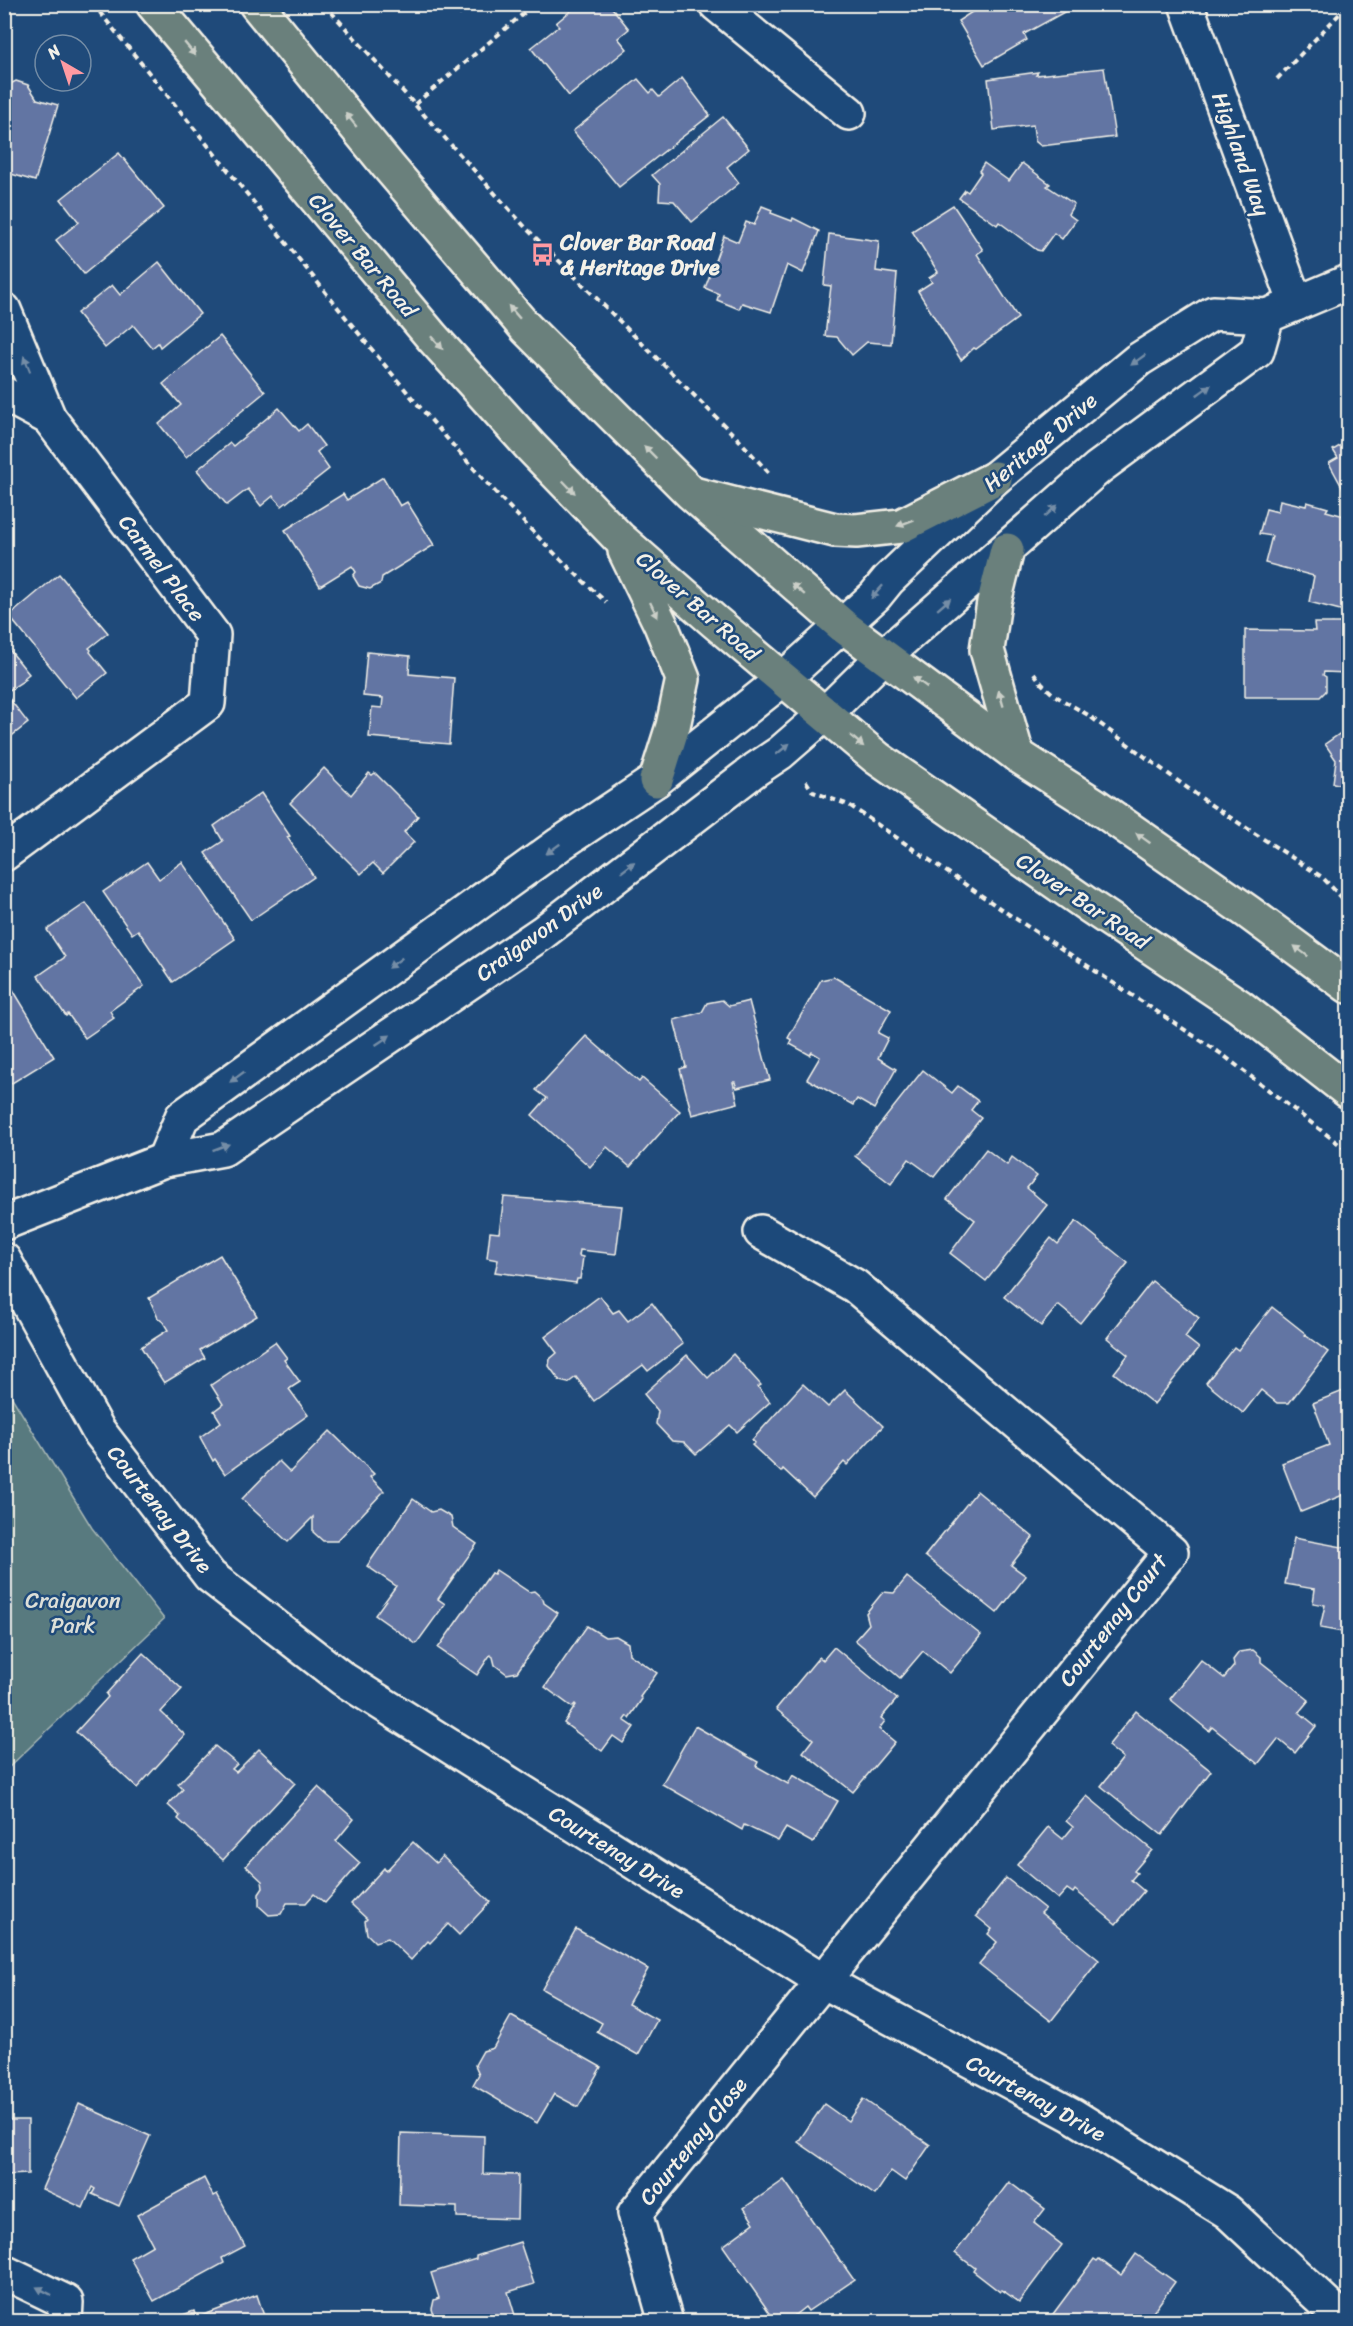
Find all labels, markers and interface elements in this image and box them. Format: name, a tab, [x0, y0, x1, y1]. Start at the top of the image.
north arrow	[33, 33, 93, 93]
text: N	[40, 36, 68, 67]
one-way arrow	[183, 41, 196, 56]
street label: Highland Way	[1200, 86, 1282, 222]
one-way arrow	[345, 113, 358, 128]
street label: Clover Bar Road	[298, 183, 428, 328]
place label: Clover Bar Road & Heritage Drive	[559, 223, 720, 287]
bus stop icon: Clover Bar Road & Heritage Drive	[529, 242, 555, 268]
one-way arrow	[507, 304, 520, 320]
one-way arrow	[430, 335, 443, 350]
one-way arrow	[1131, 354, 1147, 366]
one-way arrow	[22, 355, 31, 373]
street label: Heritage Drive	[974, 382, 1106, 502]
one-way arrow	[1195, 384, 1211, 396]
one-way arrow	[643, 445, 657, 459]
one-way arrow	[562, 479, 576, 493]
one-way arrow	[1043, 504, 1057, 518]
street label: Carmel Place	[108, 506, 216, 630]
one-way arrow	[895, 518, 913, 528]
street label: Clover Bar Road	[627, 541, 770, 672]
one-way arrow	[791, 583, 806, 596]
one-way arrow	[871, 584, 884, 600]
one-way arrow	[936, 598, 951, 611]
one-way arrow	[649, 601, 659, 618]
one-way arrow	[913, 676, 929, 688]
one-way arrow	[996, 689, 1006, 707]
one-way arrow	[849, 734, 864, 747]
one-way arrow	[775, 743, 791, 756]
one-way arrow	[1135, 832, 1151, 844]
street label: Clover Bar Road	[1008, 842, 1159, 961]
one-way arrow	[545, 843, 561, 854]
one-way arrow	[619, 861, 635, 873]
street label: Craigavon Drive	[467, 872, 611, 992]
one-way arrow	[1294, 945, 1310, 957]
one-way arrow	[387, 957, 403, 969]
one-way arrow	[375, 1035, 391, 1046]
one-way arrow	[229, 1071, 245, 1083]
one-way arrow	[212, 1142, 230, 1152]
street label: Courtenay Drive	[97, 1436, 223, 1582]
street label: Courtenay Court	[1048, 1544, 1179, 1695]
park label: Craigavon Park	[25, 1581, 121, 1645]
street label: Courtenay Drive	[541, 1794, 693, 1910]
street label: Courtenay Drive	[959, 2043, 1114, 2153]
street label: Courtenay Close	[628, 2067, 758, 2214]
one-way arrow	[35, 2287, 52, 2296]

